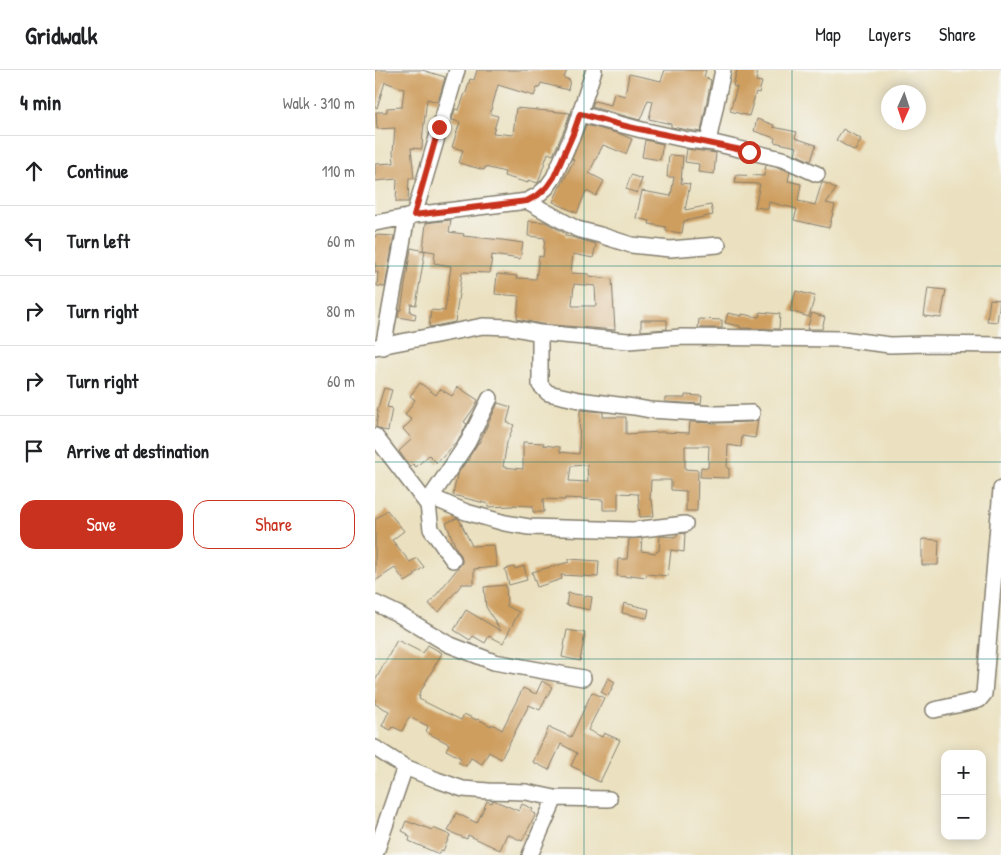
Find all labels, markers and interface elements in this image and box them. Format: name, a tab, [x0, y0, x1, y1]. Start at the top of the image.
text: Gridwalk	[25, 19, 97, 51]
text: Map	[815, 22, 841, 47]
text: Layers	[869, 22, 911, 47]
text: Share	[939, 22, 976, 47]
north arrow	[881, 85, 926, 130]
text: 4 min	[20, 88, 61, 117]
text: Walk · 310 m	[283, 92, 355, 114]
route end	[428, 116, 451, 139]
route start	[738, 141, 761, 164]
icon: ahead	[20, 157, 48, 185]
text: Continue	[67, 158, 128, 184]
text: 110 m	[322, 160, 355, 182]
icon: left	[20, 227, 48, 255]
text: Turn left	[67, 228, 130, 254]
text: 60 m	[327, 230, 355, 252]
icon: right	[20, 297, 48, 325]
text: Turn right	[67, 298, 138, 324]
text: 80 m	[326, 300, 355, 322]
icon: right	[20, 367, 48, 395]
text: Turn right	[67, 368, 138, 394]
text: 60 m	[327, 370, 355, 392]
icon: arrive	[20, 437, 48, 465]
text: Arrive at destination	[67, 438, 209, 464]
button: Save	[20, 500, 183, 549]
button: Share	[193, 500, 355, 549]
map controls	[941, 750, 986, 840]
button: +	[941, 750, 986, 795]
button: −	[941, 795, 986, 840]

